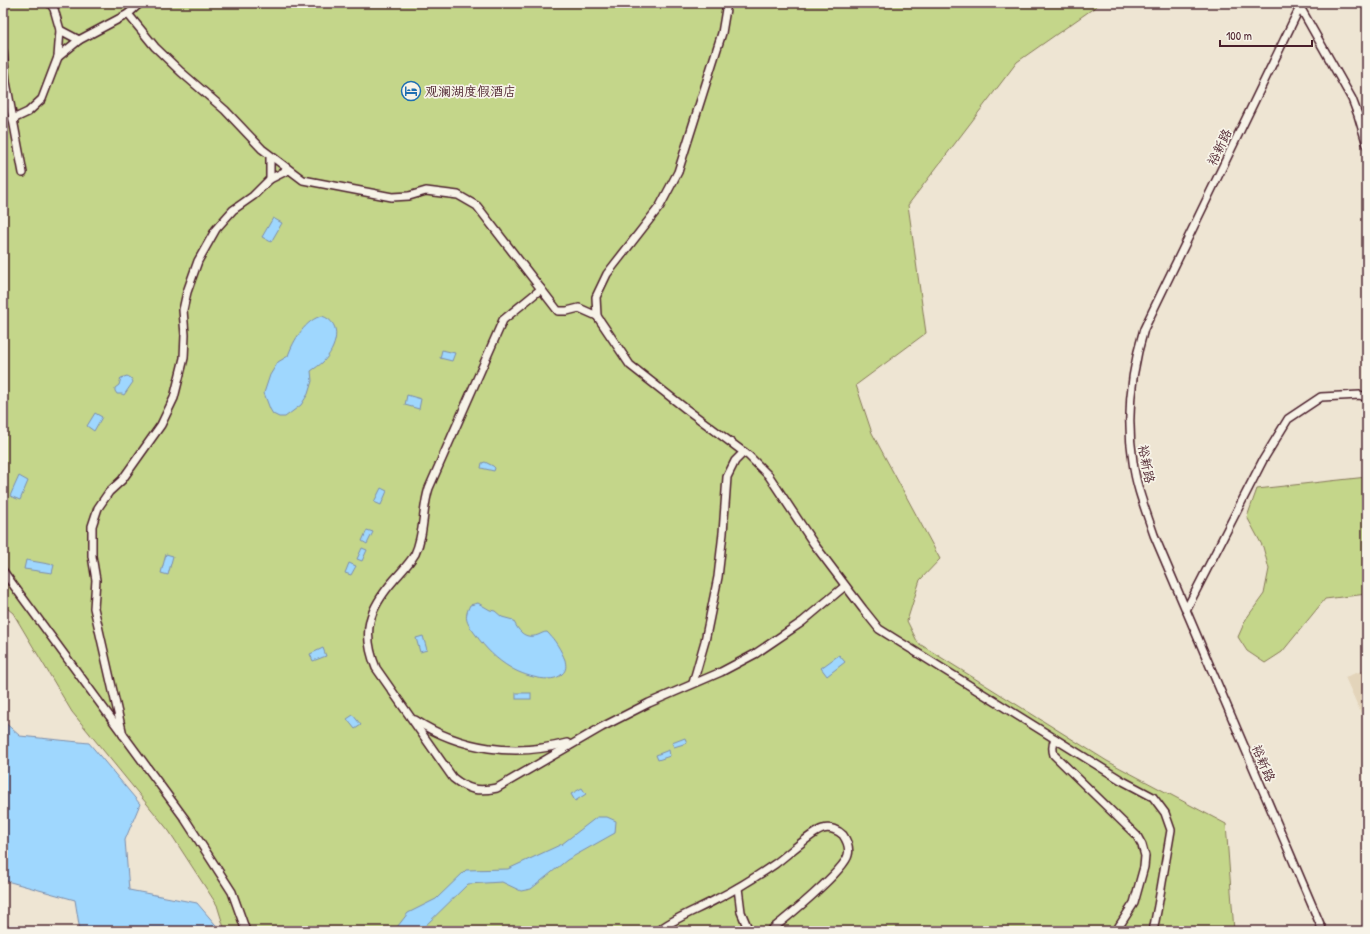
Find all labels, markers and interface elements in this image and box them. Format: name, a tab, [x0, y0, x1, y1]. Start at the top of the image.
scale bar	[1220, 22, 1312, 48]
text: 100 m	[1226, 27, 1252, 44]
hotel icon: 观澜湖度假酒店	[400, 80, 422, 102]
place label: 观澜湖度假酒店	[425, 82, 516, 100]
street label: 裕新路	[1202, 126, 1236, 168]
street label: 裕新路	[1134, 443, 1160, 485]
street label: 裕新路	[1248, 742, 1280, 784]

